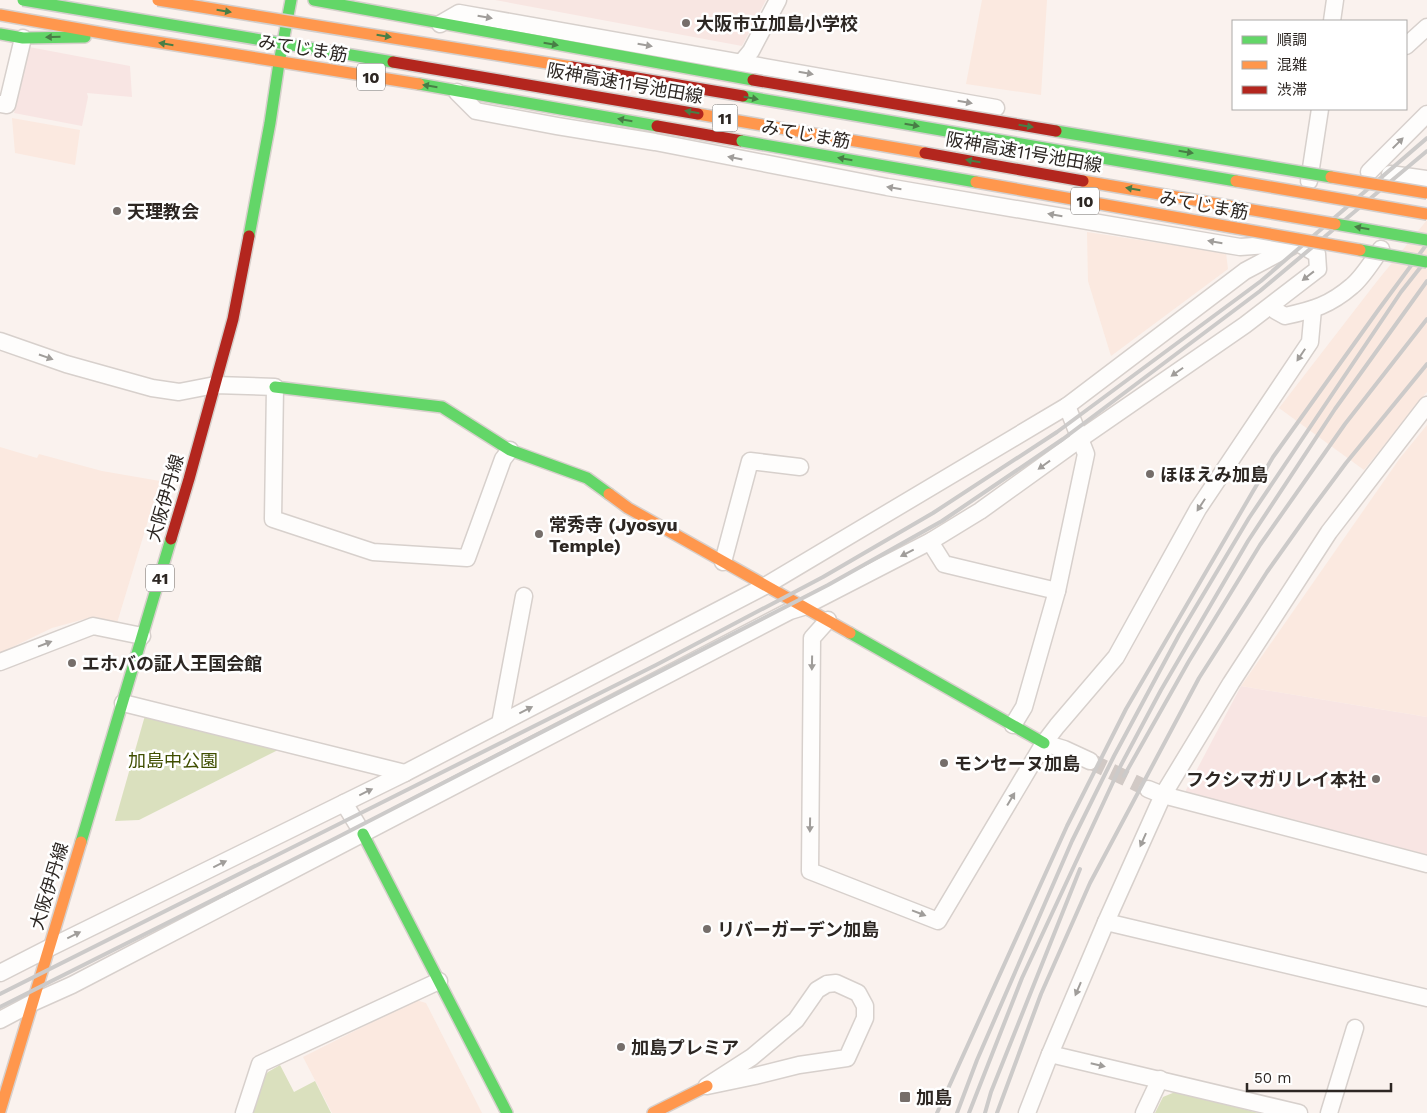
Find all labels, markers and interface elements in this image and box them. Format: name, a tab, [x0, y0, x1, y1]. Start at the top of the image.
one-way arrow	[216, 7, 232, 15]
place label: 大阪市立加島小学校	[696, 13, 858, 34]
one-way arrow	[478, 14, 494, 22]
marker: 大阪市立加島小学校	[680, 17, 692, 29]
legend	[1232, 20, 1407, 110]
street label: みてじま筋	[257, 31, 349, 65]
text: 順調	[1277, 31, 1307, 49]
one-way arrow	[376, 33, 392, 41]
one-way arrow	[44, 34, 60, 42]
one-way arrow	[158, 40, 174, 48]
one-way arrow	[543, 40, 559, 48]
one-way arrow	[638, 42, 654, 50]
text: 混雑	[1277, 56, 1307, 74]
street label: 阪神高速11号池田線	[545, 59, 705, 107]
road number: 10	[357, 64, 385, 90]
one-way arrow	[798, 70, 814, 78]
text: 渋滞	[1277, 81, 1307, 99]
one-way arrow	[422, 82, 438, 90]
one-way arrow	[744, 94, 760, 102]
one-way arrow	[958, 99, 974, 107]
road number: 11	[712, 105, 738, 132]
one-way arrow	[683, 108, 699, 116]
one-way arrow	[617, 116, 633, 124]
street label: みてじま筋	[760, 116, 852, 152]
one-way arrow	[904, 122, 920, 130]
one-way arrow	[1018, 122, 1034, 130]
street label: 阪神高速11号池田線	[944, 128, 1104, 176]
one-way arrow	[1392, 137, 1404, 149]
one-way arrow	[1178, 149, 1194, 157]
one-way arrow	[726, 153, 742, 161]
one-way arrow	[837, 154, 853, 162]
one-way arrow	[964, 157, 980, 165]
one-way arrow	[886, 184, 902, 192]
one-way arrow	[1124, 184, 1140, 192]
street label: みてじま筋	[1158, 187, 1250, 223]
road number: 10	[1071, 188, 1099, 215]
place label: 天理教会	[127, 201, 199, 222]
marker: 天理教会	[111, 205, 123, 217]
one-way arrow	[1047, 211, 1062, 219]
one-way arrow	[1353, 224, 1369, 232]
one-way arrow	[1206, 238, 1222, 246]
one-way arrow	[1302, 271, 1315, 282]
one-way arrow	[1296, 349, 1306, 362]
one-way arrow	[39, 353, 54, 361]
one-way arrow	[1170, 367, 1184, 377]
street label: 大阪伊丹線	[143, 452, 187, 544]
one-way arrow	[1037, 460, 1051, 470]
place label: ほほえみ加島	[1160, 464, 1268, 485]
marker: ほほえみ加島	[1144, 468, 1156, 480]
one-way arrow	[1196, 498, 1206, 512]
place label: 常秀寺 (Jyosyu Temple)	[549, 514, 678, 556]
marker: 常秀寺 (Jyosyu Temple)	[533, 528, 545, 540]
one-way arrow	[900, 549, 915, 557]
road number: 41	[146, 564, 174, 592]
one-way arrow	[38, 640, 53, 648]
place label: エホバの証人王国会館	[82, 653, 262, 674]
one-way arrow	[808, 655, 816, 671]
marker: エホバの証人王国会館	[66, 657, 78, 669]
one-way arrow	[519, 706, 534, 714]
park label: 加島中公園	[128, 750, 218, 771]
place label: モンセーヌ加島	[954, 753, 1080, 774]
marker: モンセーヌ加島	[938, 757, 950, 769]
place label: フクシマガリレイ本社	[1186, 769, 1366, 790]
marker: フクシマガリレイ本社	[1370, 773, 1382, 785]
one-way arrow	[359, 788, 374, 796]
one-way arrow	[1006, 793, 1015, 806]
one-way arrow	[806, 817, 814, 833]
one-way arrow	[1138, 833, 1146, 847]
street label: 大阪伊丹線	[26, 840, 72, 932]
one-way arrow	[213, 860, 228, 868]
one-way arrow	[912, 910, 926, 918]
place label: リバーガーデン加島	[717, 919, 879, 940]
marker: リバーガーデン加島	[701, 923, 713, 935]
one-way arrow	[67, 931, 82, 939]
one-way arrow	[1074, 982, 1082, 996]
place label: 加島プレミア	[631, 1037, 739, 1058]
marker: 加島プレミア	[615, 1041, 627, 1053]
scale bar	[1247, 1060, 1391, 1092]
one-way arrow	[1090, 1061, 1105, 1069]
text: 50 m	[1254, 1069, 1291, 1087]
place label: 加島	[916, 1087, 952, 1108]
marker: 加島	[898, 1090, 912, 1104]

